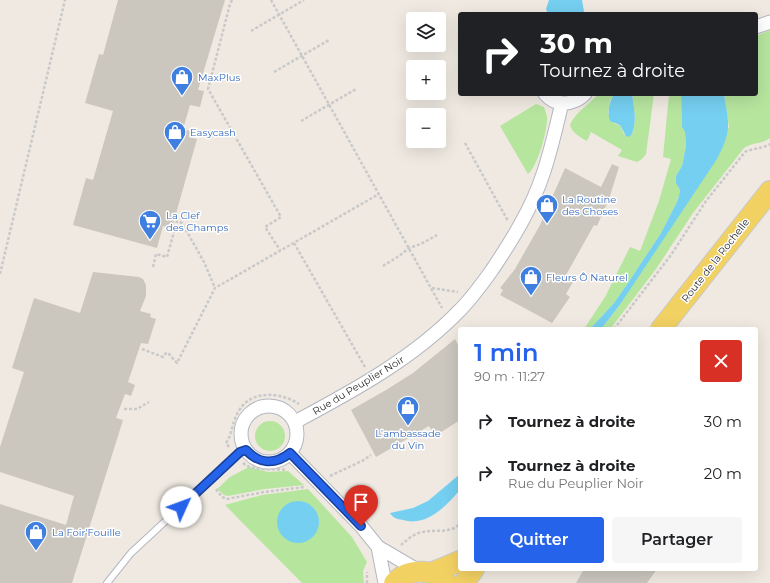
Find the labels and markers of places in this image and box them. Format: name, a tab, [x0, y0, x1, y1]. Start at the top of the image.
shop icon: MaxPlus	[169, 64, 195, 97]
place label: MaxPlus	[198, 71, 240, 84]
shop icon: Easycash	[162, 119, 188, 152]
place label: Easycash	[190, 126, 236, 139]
shop icon: La Routine des Choses	[534, 192, 560, 225]
place label: La Routine des Choses	[562, 193, 618, 218]
supermarket icon: La Clef des Champs	[137, 208, 163, 241]
place label: La Clef des Champs	[166, 209, 228, 234]
shop icon: Fleurs Ô Naturel	[518, 264, 544, 297]
place label: Fleurs Ô Naturel	[546, 271, 628, 284]
shop icon: L'ambassade du Vin	[395, 394, 421, 427]
place label: L'ambassade du Vin	[375, 427, 441, 452]
pin	[344, 485, 378, 526]
shop icon: La Foir'Fouille	[23, 519, 49, 552]
place label: La Foir'Fouille	[52, 526, 121, 539]

